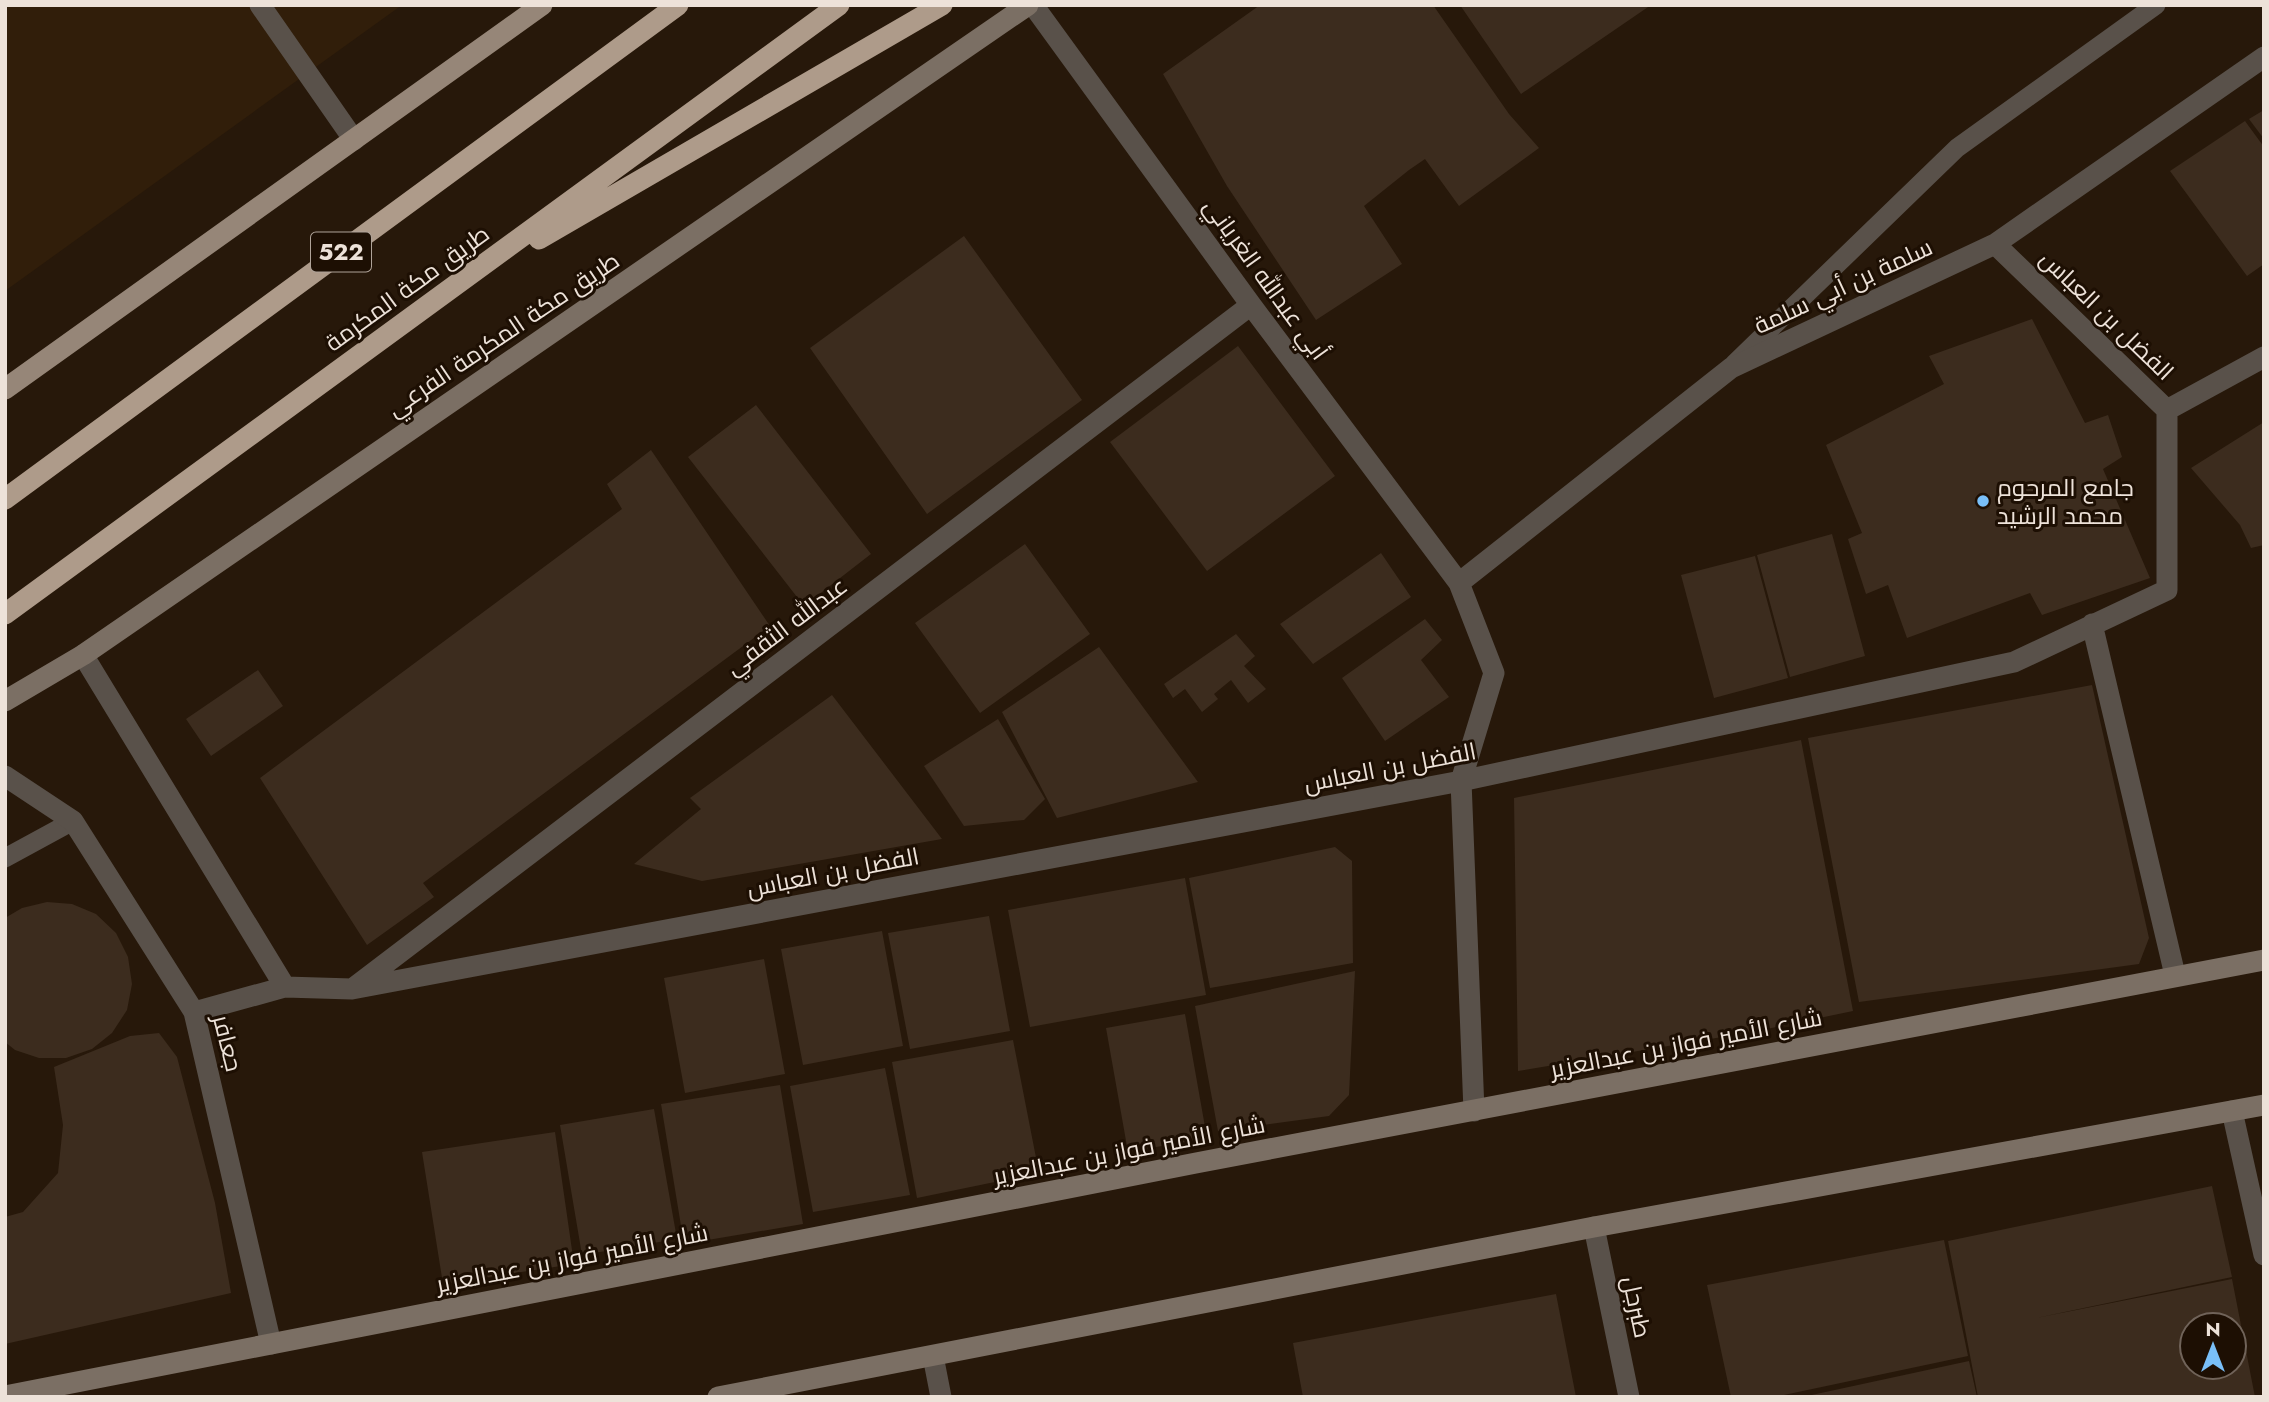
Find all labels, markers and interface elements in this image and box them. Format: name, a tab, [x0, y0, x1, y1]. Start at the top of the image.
street label: أبي عبدالله الغرياني	[1194, 191, 1337, 368]
street label: طريق مكة المكرمة	[317, 216, 497, 360]
street label: سلمة بن أبي سلمة	[1748, 229, 1939, 345]
road number: 522	[311, 232, 371, 272]
street label: الفضل بن العباس	[2032, 242, 2182, 388]
street label: طريق مكة المكرمة الفرعي	[380, 243, 628, 427]
place label: جامع المرحوم محمد الرشيد	[1997, 470, 2134, 533]
marker: جامع المرحوم محمد الرشيد	[1975, 493, 1991, 509]
street label: عبدالله الثقفي	[718, 568, 856, 685]
street label: الفضل بن العباس	[1301, 733, 1479, 801]
street label: الفضل بن العباس	[744, 838, 922, 906]
street label: شارع الأمير فواز بن عبدالعزير	[1545, 999, 1825, 1087]
street label: جعافر	[204, 1009, 252, 1075]
street label: شارع الأمير فواز بن عبدالعزير	[988, 1106, 1268, 1194]
street label: شارع الأمير فواز بن عبدالعزير	[431, 1214, 711, 1302]
street label: طبرجل	[1613, 1273, 1661, 1341]
north arrow	[2178, 1311, 2248, 1381]
text: N	[2205, 1316, 2221, 1343]

